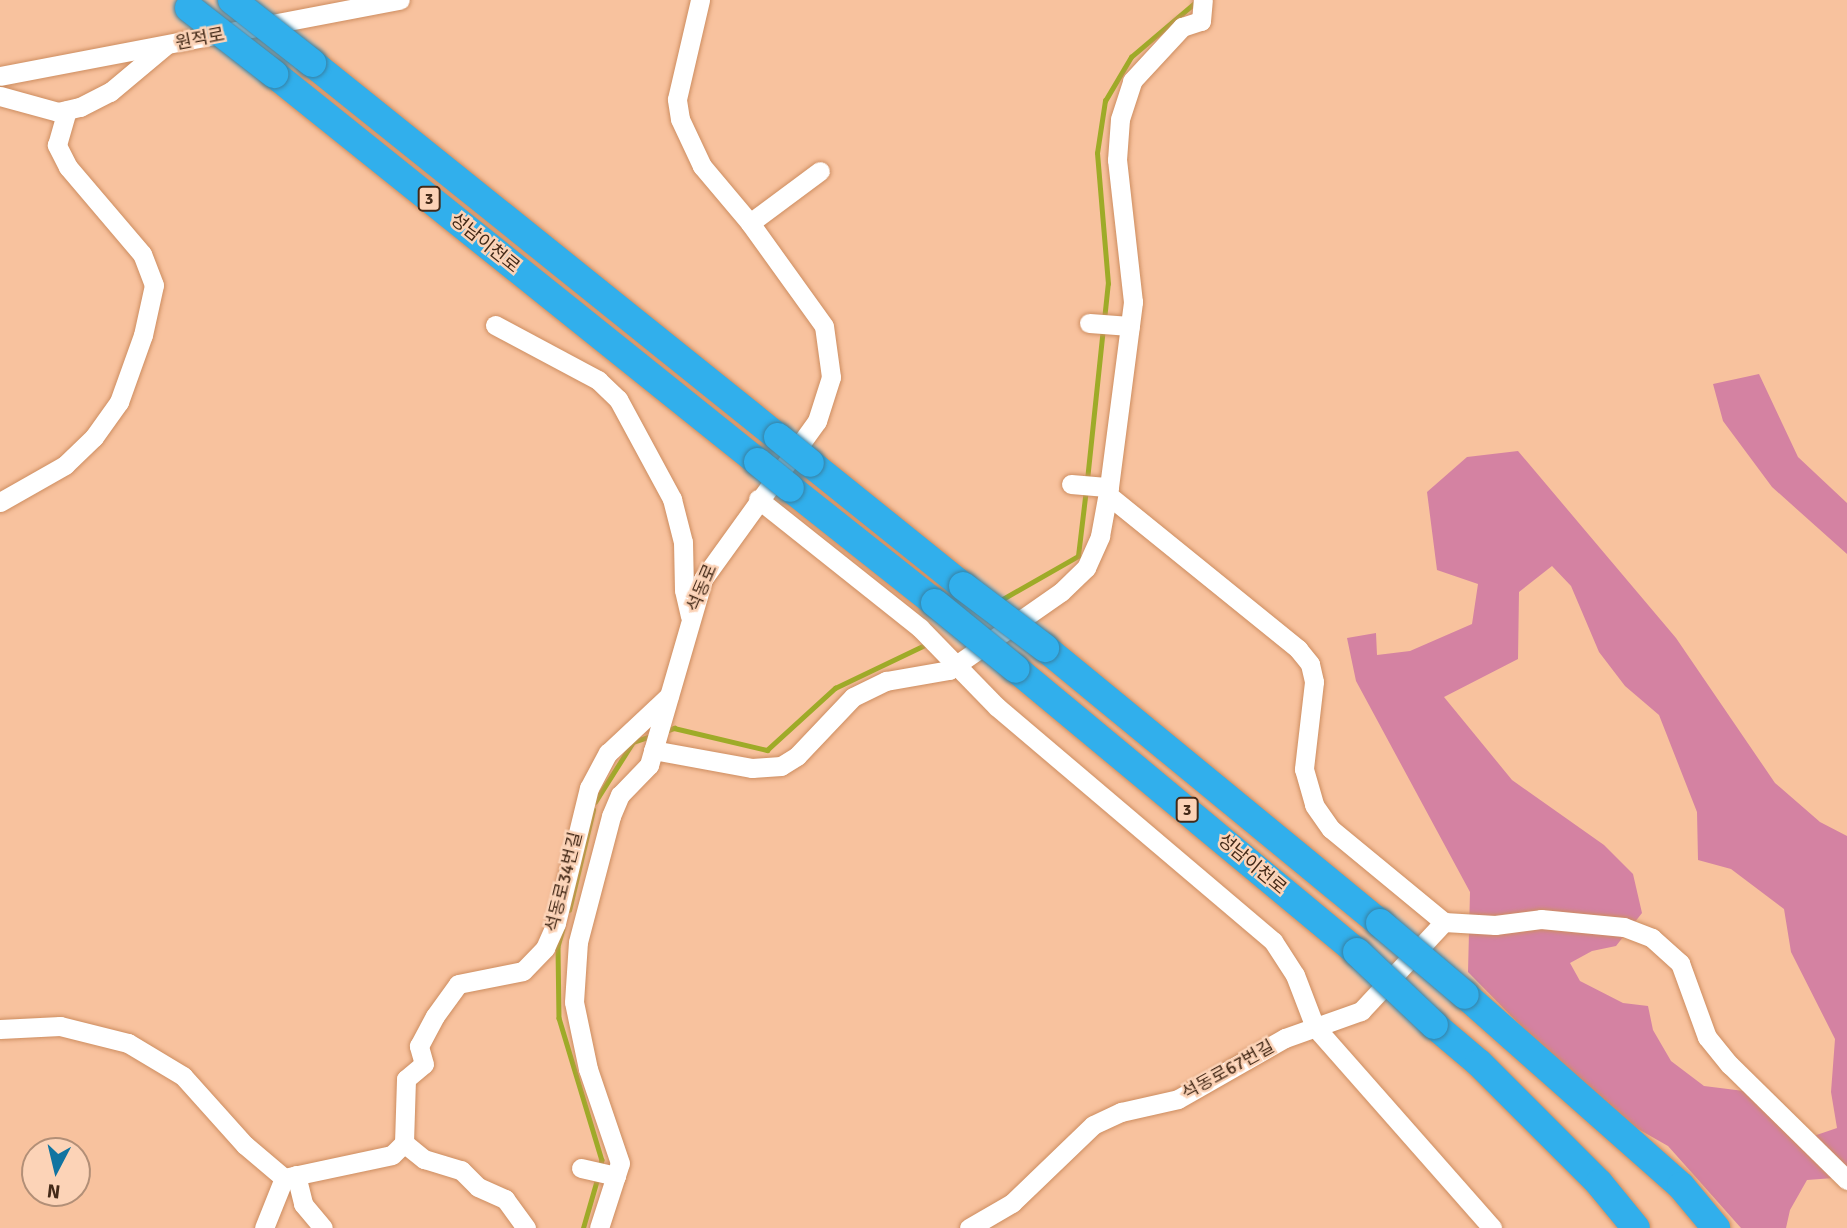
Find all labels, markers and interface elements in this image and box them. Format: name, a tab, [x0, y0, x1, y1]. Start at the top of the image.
street label: 원적로	[174, 24, 226, 54]
road number: 3	[417, 186, 441, 211]
street label: 성남이천로	[446, 209, 524, 277]
street label: 석동로	[682, 561, 722, 615]
road number: 3	[1175, 797, 1199, 822]
street label: 성남이천로	[1213, 829, 1291, 899]
street label: 석동로34번길	[541, 830, 587, 934]
street label: 석동로67번길	[1178, 1036, 1278, 1104]
north arrow	[21, 1137, 91, 1207]
text: N	[46, 1178, 62, 1204]

